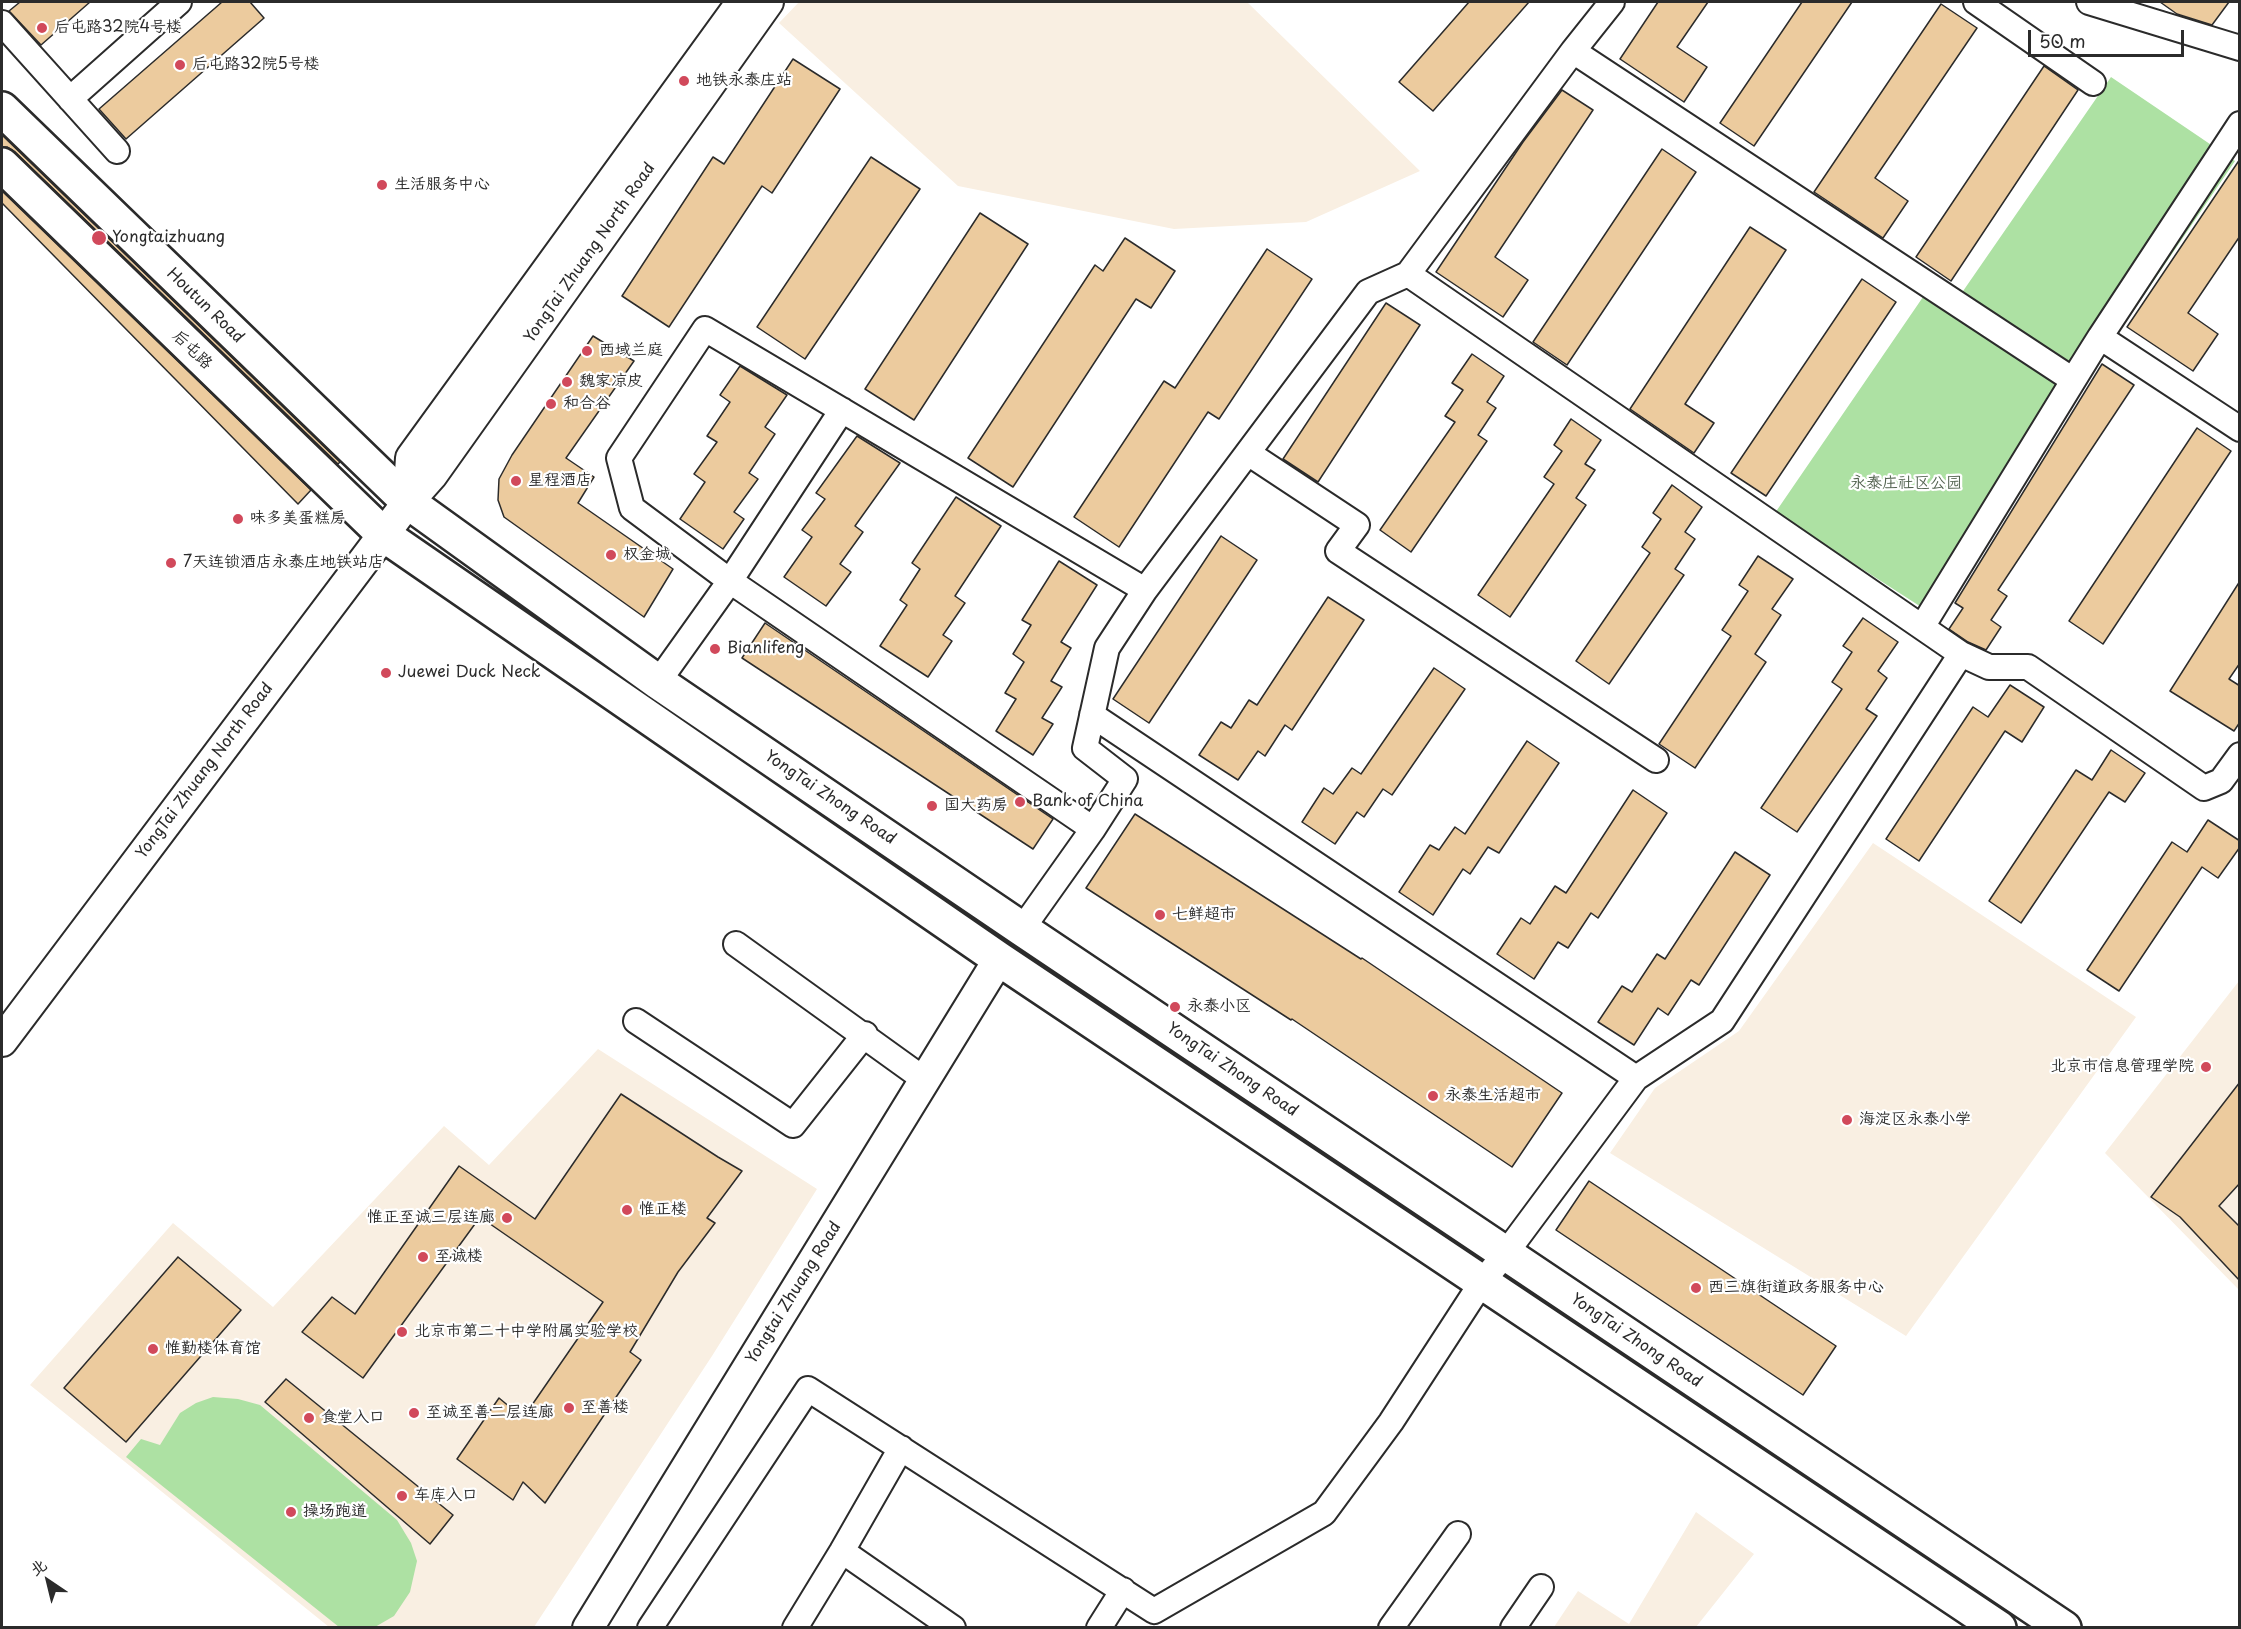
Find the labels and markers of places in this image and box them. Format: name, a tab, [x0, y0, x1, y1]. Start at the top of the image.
place label: 后屯路32院4号楼	[54, 18, 182, 38]
marker: 后屯路32院4号楼	[35, 21, 49, 35]
place label: 后屯路32院5号楼	[192, 55, 320, 75]
marker: 后屯路32院5号楼	[173, 58, 187, 72]
place label: 地铁永泰庄站	[696, 71, 792, 91]
marker: 地铁永泰庄站	[677, 74, 691, 88]
place label: 生活服务中心	[394, 175, 490, 195]
marker: 生活服务中心	[375, 178, 389, 192]
place label: Yongtaizhuang	[112, 228, 225, 248]
marker: Yongtaizhuang	[90, 229, 108, 247]
place label: 西域兰庭	[599, 341, 663, 361]
marker: 西域兰庭	[580, 344, 594, 358]
place label: 魏家凉皮	[579, 372, 643, 392]
marker: 魏家凉皮	[560, 375, 574, 389]
place label: 和合谷	[563, 394, 611, 414]
marker: 和合谷	[544, 397, 558, 411]
place label: 星程酒店	[528, 471, 592, 491]
marker: 星程酒店	[509, 474, 523, 488]
place label: 味多美蛋糕房	[250, 509, 346, 529]
marker: 味多美蛋糕房	[231, 512, 245, 526]
place label: 权金城	[623, 545, 671, 565]
marker: 权金城	[604, 548, 618, 562]
place label: 7天连锁酒店永泰庄地铁站店	[183, 553, 384, 573]
marker: 7天连锁酒店永泰庄地铁站店	[164, 556, 178, 570]
place label: Bianlifeng	[727, 639, 804, 659]
marker: Bianlifeng	[708, 642, 722, 656]
place label: Juewei Duck Neck	[398, 663, 541, 683]
marker: Juewei Duck Neck	[379, 666, 393, 680]
place label: Bank of China	[1032, 792, 1143, 812]
marker: Bank of China	[1013, 795, 1027, 809]
place label: 国大药房	[944, 796, 1008, 816]
marker: 国大药房	[925, 799, 939, 813]
place label: 七鲜超市	[1172, 905, 1236, 925]
marker: 七鲜超市	[1153, 908, 1167, 922]
place label: 永泰小区	[1187, 997, 1251, 1017]
marker: 永泰小区	[1168, 1000, 1182, 1014]
place label: 北京市信息管理学院	[2050, 1057, 2194, 1077]
marker: 北京市信息管理学院	[2199, 1060, 2213, 1074]
place label: 永泰生活超市	[1445, 1086, 1541, 1106]
marker: 永泰生活超市	[1426, 1089, 1440, 1103]
place label: 海淀区永泰小学	[1859, 1110, 1971, 1130]
marker: 海淀区永泰小学	[1840, 1113, 1854, 1127]
place label: 惟正楼	[639, 1200, 687, 1220]
marker: 惟正楼	[620, 1203, 634, 1217]
place label: 惟正至诚三层连廊	[367, 1208, 495, 1228]
marker: 惟正至诚三层连廊	[500, 1211, 514, 1225]
place label: 至诚楼	[435, 1247, 483, 1267]
marker: 至诚楼	[416, 1250, 430, 1264]
place label: 西三旗街道政务服务中心	[1708, 1278, 1884, 1298]
marker: 西三旗街道政务服务中心	[1689, 1281, 1703, 1295]
place label: 北京市第二十中学附属实验学校	[414, 1322, 638, 1342]
marker: 北京市第二十中学附属实验学校	[395, 1325, 409, 1339]
place label: 惟勤楼体育馆	[165, 1339, 261, 1359]
marker: 惟勤楼体育馆	[146, 1342, 160, 1356]
place label: 至善楼	[581, 1398, 629, 1418]
marker: 至善楼	[562, 1401, 576, 1415]
place label: 至诚至善二层连廊	[426, 1403, 554, 1423]
marker: 至诚至善二层连廊	[407, 1406, 421, 1420]
place label: 食堂入口	[321, 1408, 385, 1428]
marker: 食堂入口	[302, 1411, 316, 1425]
place label: 车库入口	[414, 1486, 478, 1506]
marker: 车库入口	[395, 1489, 409, 1503]
place label: 操场跑道	[303, 1502, 367, 1522]
marker: 操场跑道	[284, 1505, 298, 1519]

